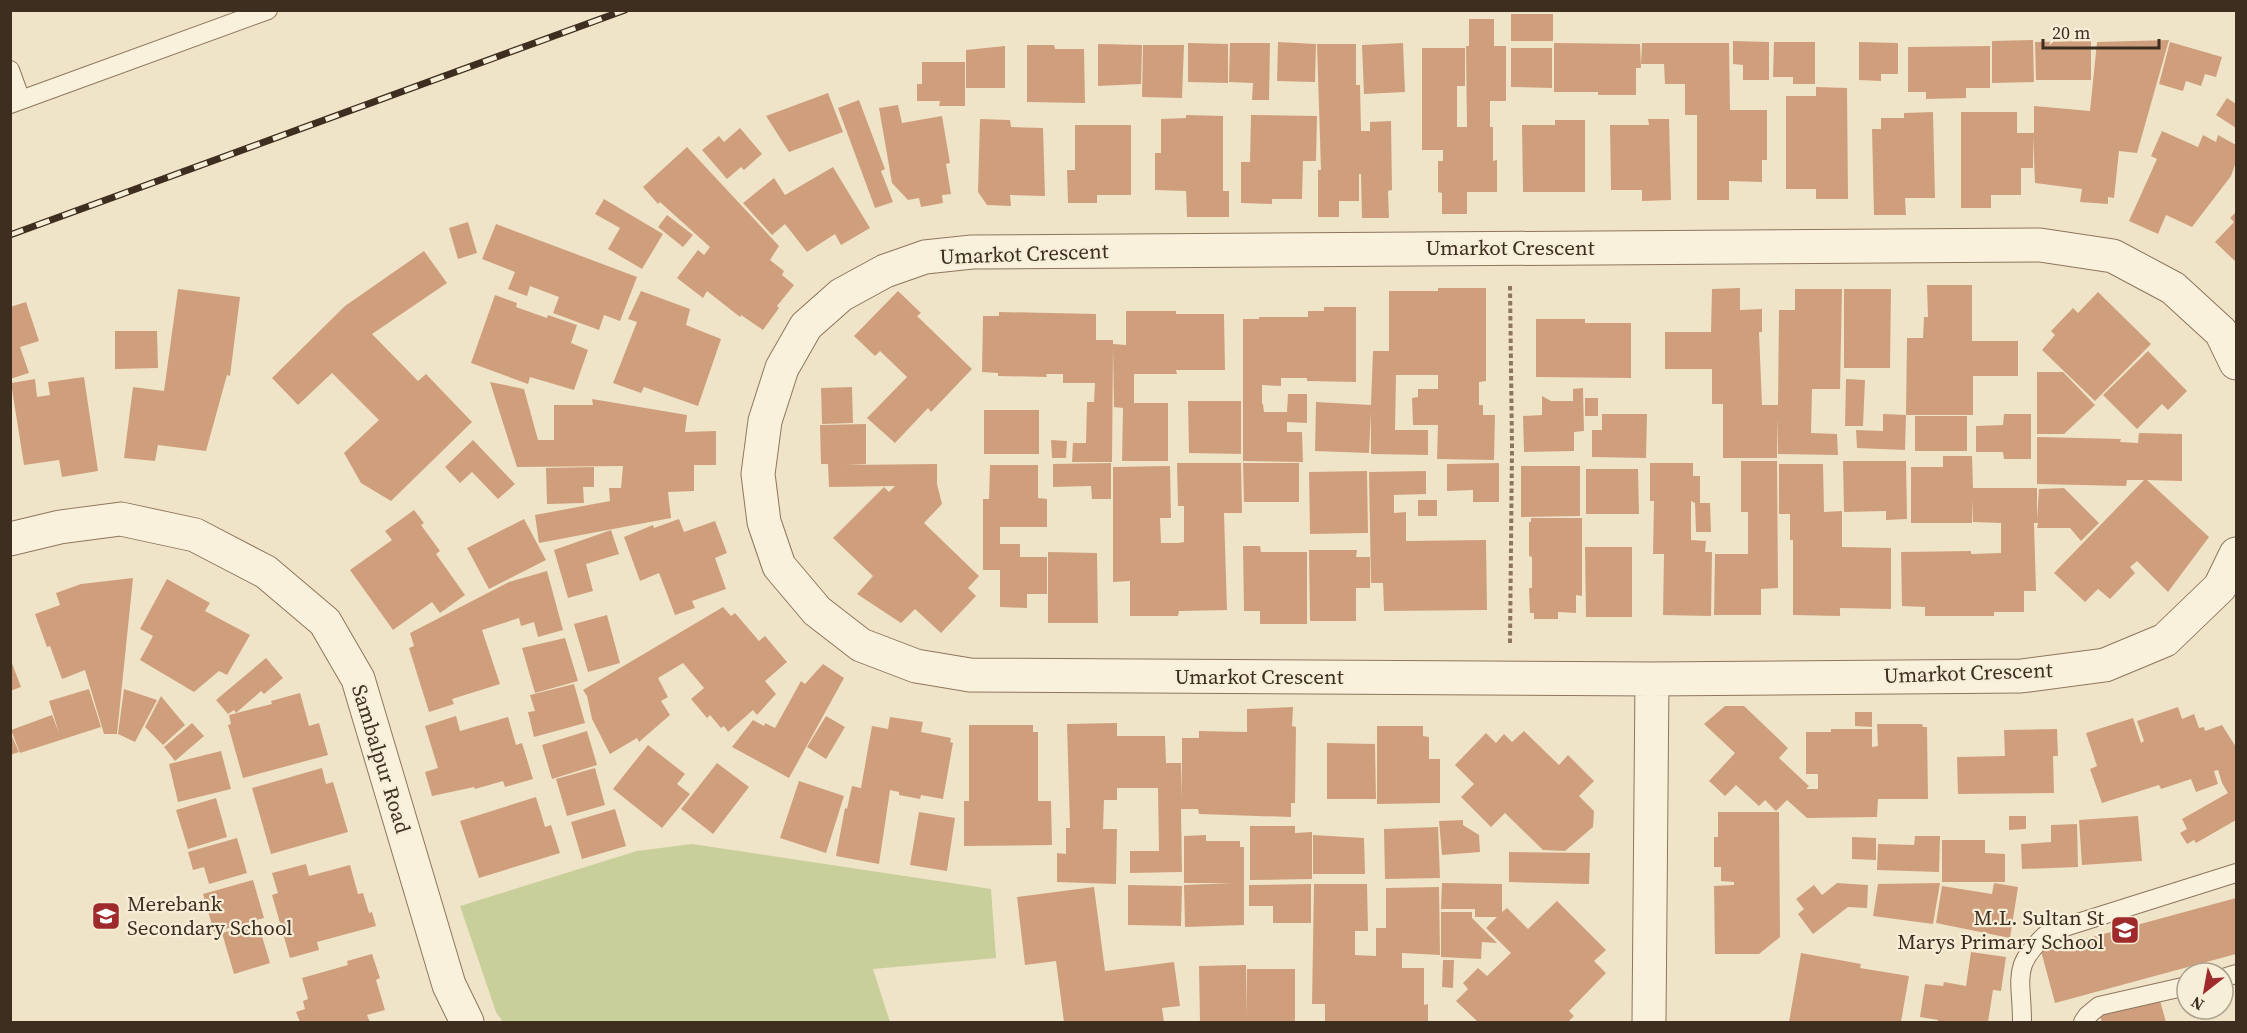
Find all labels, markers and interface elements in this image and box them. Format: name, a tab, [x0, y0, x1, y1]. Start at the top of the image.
scale bar	[2043, 12, 2158, 50]
text: 20 m	[2052, 20, 2090, 45]
street label: Umarkot Crescent	[1425, 233, 1595, 262]
street label: Umarkot Crescent	[939, 236, 1109, 271]
street label: Umarkot Crescent	[1883, 655, 2053, 690]
street label: Umarkot Crescent	[1174, 662, 1344, 691]
street label: Sambalpur Road	[345, 681, 418, 837]
place label: Merebank Secondary School	[127, 889, 292, 942]
school or university icon: Merebank Secondary School	[90, 900, 122, 932]
place label: M.L. Sultan St Marys Primary School	[1897, 903, 2104, 956]
school or university icon: M.L. Sultan St Marys Primary School	[2109, 914, 2141, 946]
north arrow	[2175, 961, 2235, 1021]
text: N	[2186, 991, 2208, 1016]

